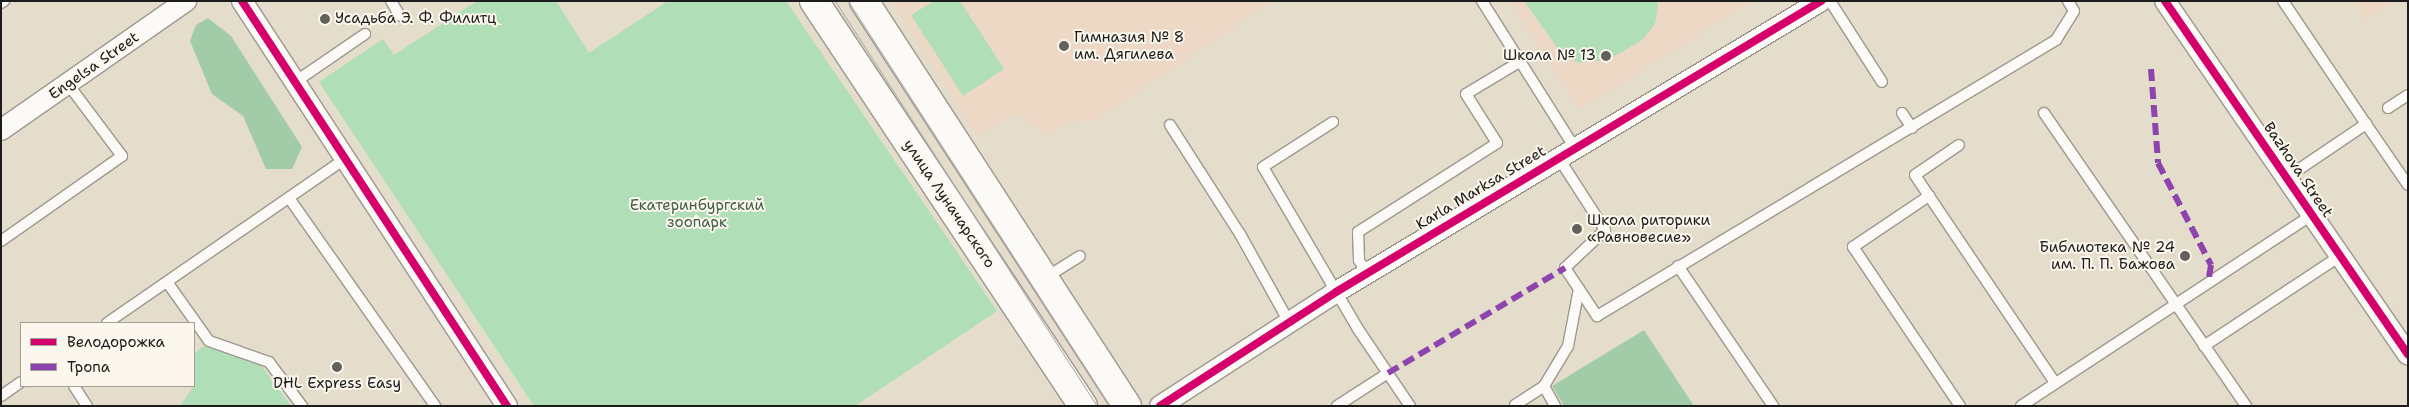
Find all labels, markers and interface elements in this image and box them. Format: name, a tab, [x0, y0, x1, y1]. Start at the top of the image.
place label: Усадьба Э. Ф. Филитц	[335, 10, 496, 28]
marker: Усадьба Э. Ф. Филитц	[319, 13, 331, 25]
street label: Engelsa Street	[45, 28, 143, 104]
place label: Гимназия № 8 им. Дягилева	[1074, 28, 1184, 63]
marker: Гимназия № 8 им. Дягилева	[1058, 40, 1070, 52]
place label: Школа № 13	[1503, 47, 1596, 65]
marker: Школа № 13	[1600, 50, 1612, 62]
street label: Bazhova Street	[2260, 119, 2336, 221]
street label: улица Луначарского	[899, 136, 999, 272]
street label: Karla Marksa Street	[1413, 142, 1549, 234]
park label: Екатеринбургский зоопарк	[630, 196, 764, 231]
place label: Школа риторики «Равновесие»	[1587, 211, 1710, 246]
marker: Школа риторики «Равновесие»	[1571, 223, 1583, 235]
place label: Библиотека № 24 им. П. П. Бажова	[2039, 238, 2175, 273]
marker: Библиотека № 24 им. П. П. Бажова	[2179, 250, 2191, 262]
legend	[20, 322, 195, 387]
text: Велодорожка	[67, 332, 165, 352]
text: Тропа	[67, 357, 110, 377]
marker: DHL Express Easy	[331, 361, 343, 373]
place label: DHL Express Easy	[273, 375, 401, 393]

